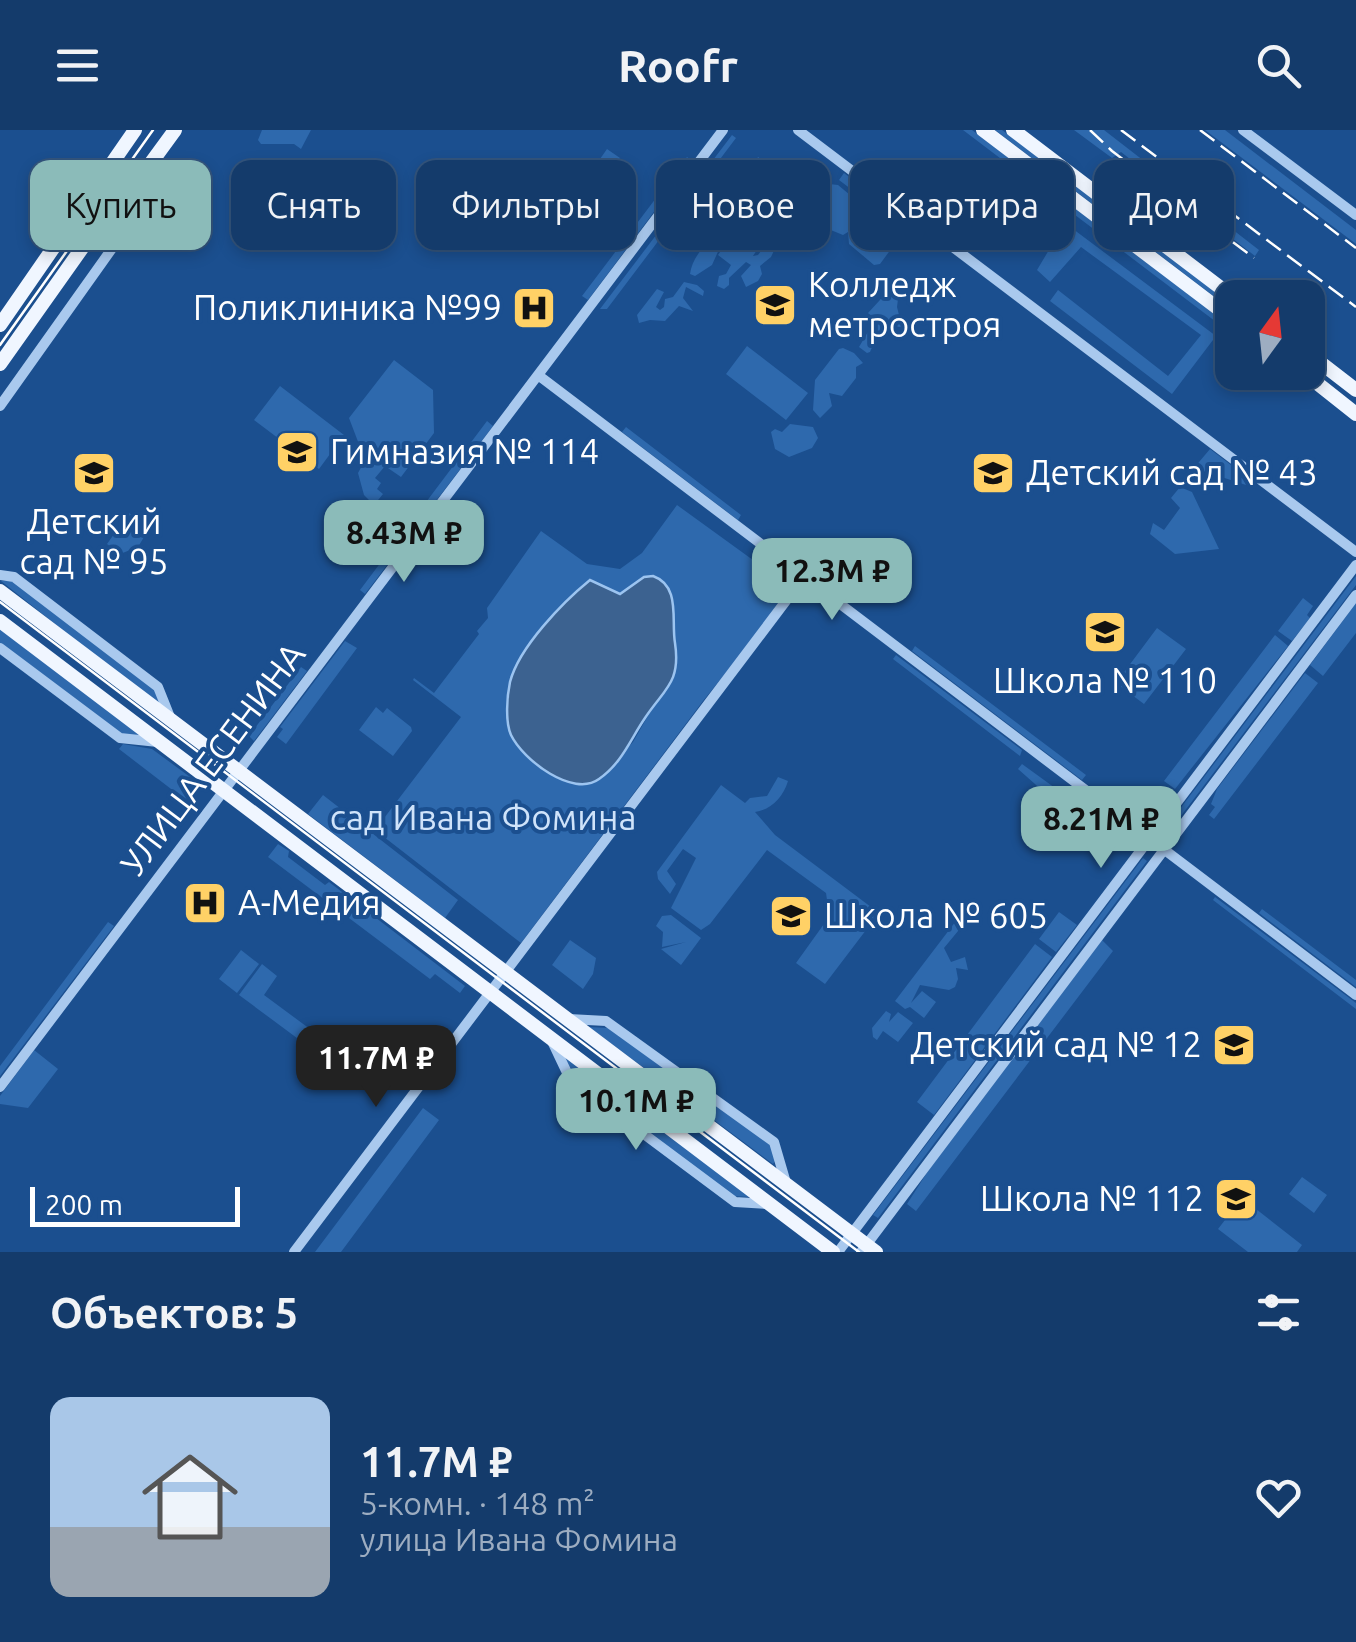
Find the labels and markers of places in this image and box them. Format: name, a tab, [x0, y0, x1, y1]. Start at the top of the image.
place label: Колледж метростроя	[808, 264, 1001, 344]
school or university icon: Колледж метростроя	[752, 282, 798, 328]
hospital icon: Поликлиника №99	[511, 285, 557, 331]
place label: Поликлиника №99	[193, 287, 502, 327]
school or university icon: Гимназия № 114	[274, 429, 320, 475]
place label: Гимназия № 114	[330, 431, 599, 471]
school or university icon: Детский сад № 95	[71, 450, 117, 496]
school or university icon: Детский сад № 43	[970, 450, 1016, 496]
place label: Детский сад № 43	[1026, 452, 1318, 492]
pin: 8.43M ₽	[312, 500, 496, 585]
place label: Детский сад № 95	[20, 501, 168, 581]
pin: 12.3M ₽	[740, 538, 924, 623]
school or university icon: Школа № 110	[1082, 609, 1128, 655]
place label: Школа № 110	[993, 660, 1217, 700]
pin: 8.21M ₽	[1009, 786, 1193, 871]
hospital icon: А-Медия	[182, 880, 228, 926]
place label: А-Медия	[238, 882, 381, 922]
school or university icon: Школа № 605	[768, 893, 814, 939]
place label: Школа № 605	[824, 895, 1048, 935]
school or university icon: Детский сад № 12	[1211, 1022, 1257, 1068]
place label: Детский сад № 12	[910, 1024, 1202, 1064]
pin: 11.7M ₽	[284, 1025, 468, 1110]
pin: 10.1M ₽	[544, 1068, 728, 1153]
school or university icon: Школа № 112	[1213, 1176, 1259, 1222]
place label: Школа № 112	[980, 1178, 1204, 1218]

